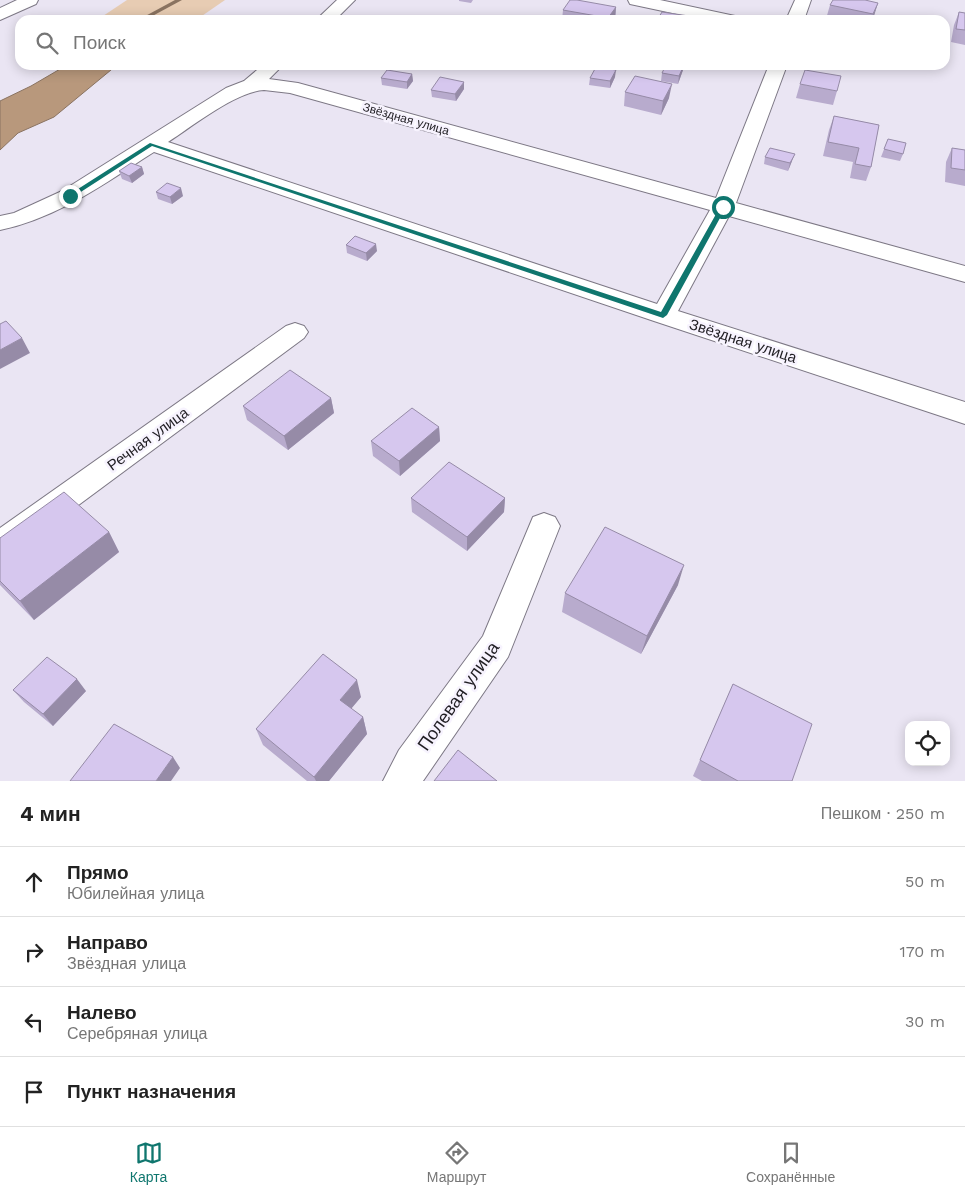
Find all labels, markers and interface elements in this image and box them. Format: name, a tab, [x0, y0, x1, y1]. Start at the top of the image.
search box	[15, 15, 950, 70]
icon: search	[33, 29, 61, 57]
text: Поиск	[73, 31, 126, 54]
street label: Звёздная улица	[361, 100, 451, 138]
route end	[59, 185, 82, 208]
route start	[712, 196, 735, 219]
street label: Звёздная улица	[687, 315, 800, 367]
street label: Речная улица	[104, 403, 193, 475]
street label: Полевая улица	[413, 637, 504, 754]
map controls	[905, 721, 950, 766]
button: locate	[905, 721, 950, 766]
text: 4 мин	[20, 801, 81, 826]
text: Пешком · 250 m	[821, 804, 945, 823]
text: Прямо	[67, 861, 129, 884]
icon: ahead	[20, 868, 48, 896]
text: 50 m	[905, 872, 945, 891]
text: Юбилейная улица	[67, 884, 204, 903]
text: Направо	[67, 931, 148, 954]
icon: right	[20, 938, 48, 966]
text: 170 m	[899, 942, 945, 961]
text: Звёздная улица	[67, 954, 186, 973]
text: Налево	[67, 1001, 137, 1024]
icon: left	[20, 1008, 48, 1036]
text: 30 m	[905, 1012, 945, 1031]
text: Серебряная улица	[67, 1024, 207, 1043]
icon: arrive	[20, 1078, 48, 1106]
text: Пункт назначения	[67, 1080, 236, 1103]
tab: Карта	[130, 1139, 167, 1185]
tab: Маршрут	[427, 1139, 486, 1185]
tab: Сохранённые	[746, 1139, 835, 1185]

